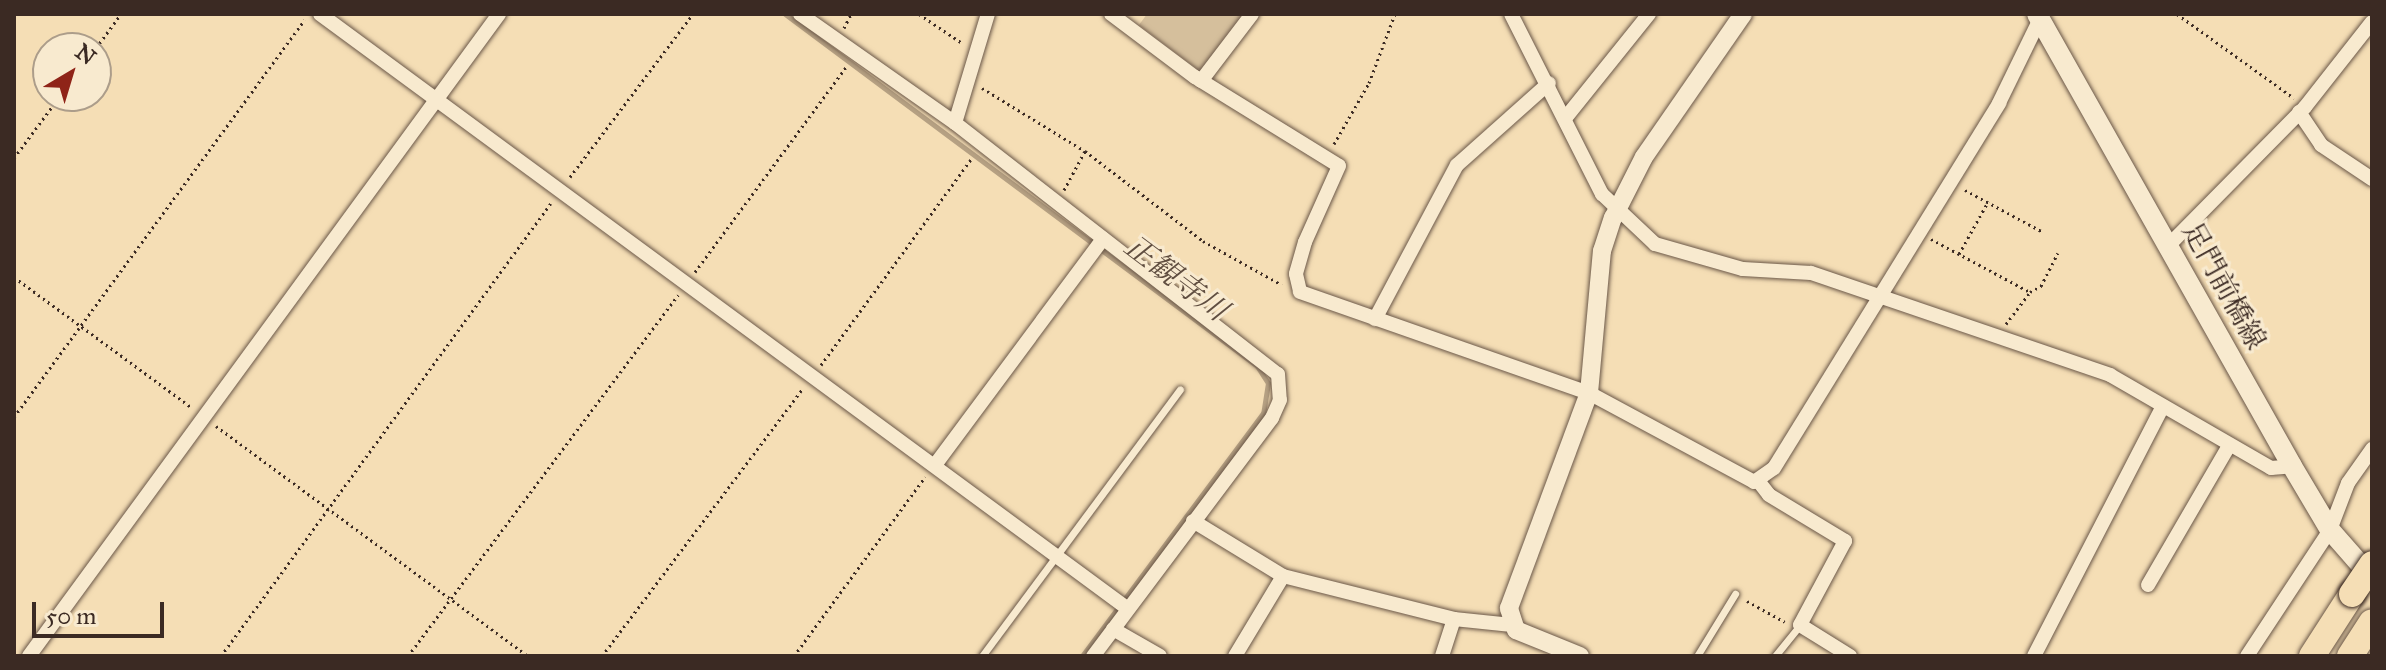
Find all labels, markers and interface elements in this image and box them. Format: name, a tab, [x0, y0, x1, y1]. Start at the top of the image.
north arrow	[32, 32, 112, 112]
text: N	[70, 38, 102, 71]
street label: 足門前橋線	[2175, 217, 2273, 355]
water label: 正観寺川	[1117, 228, 1235, 328]
scale bar	[36, 586, 168, 636]
text: 50 m	[46, 601, 96, 631]

